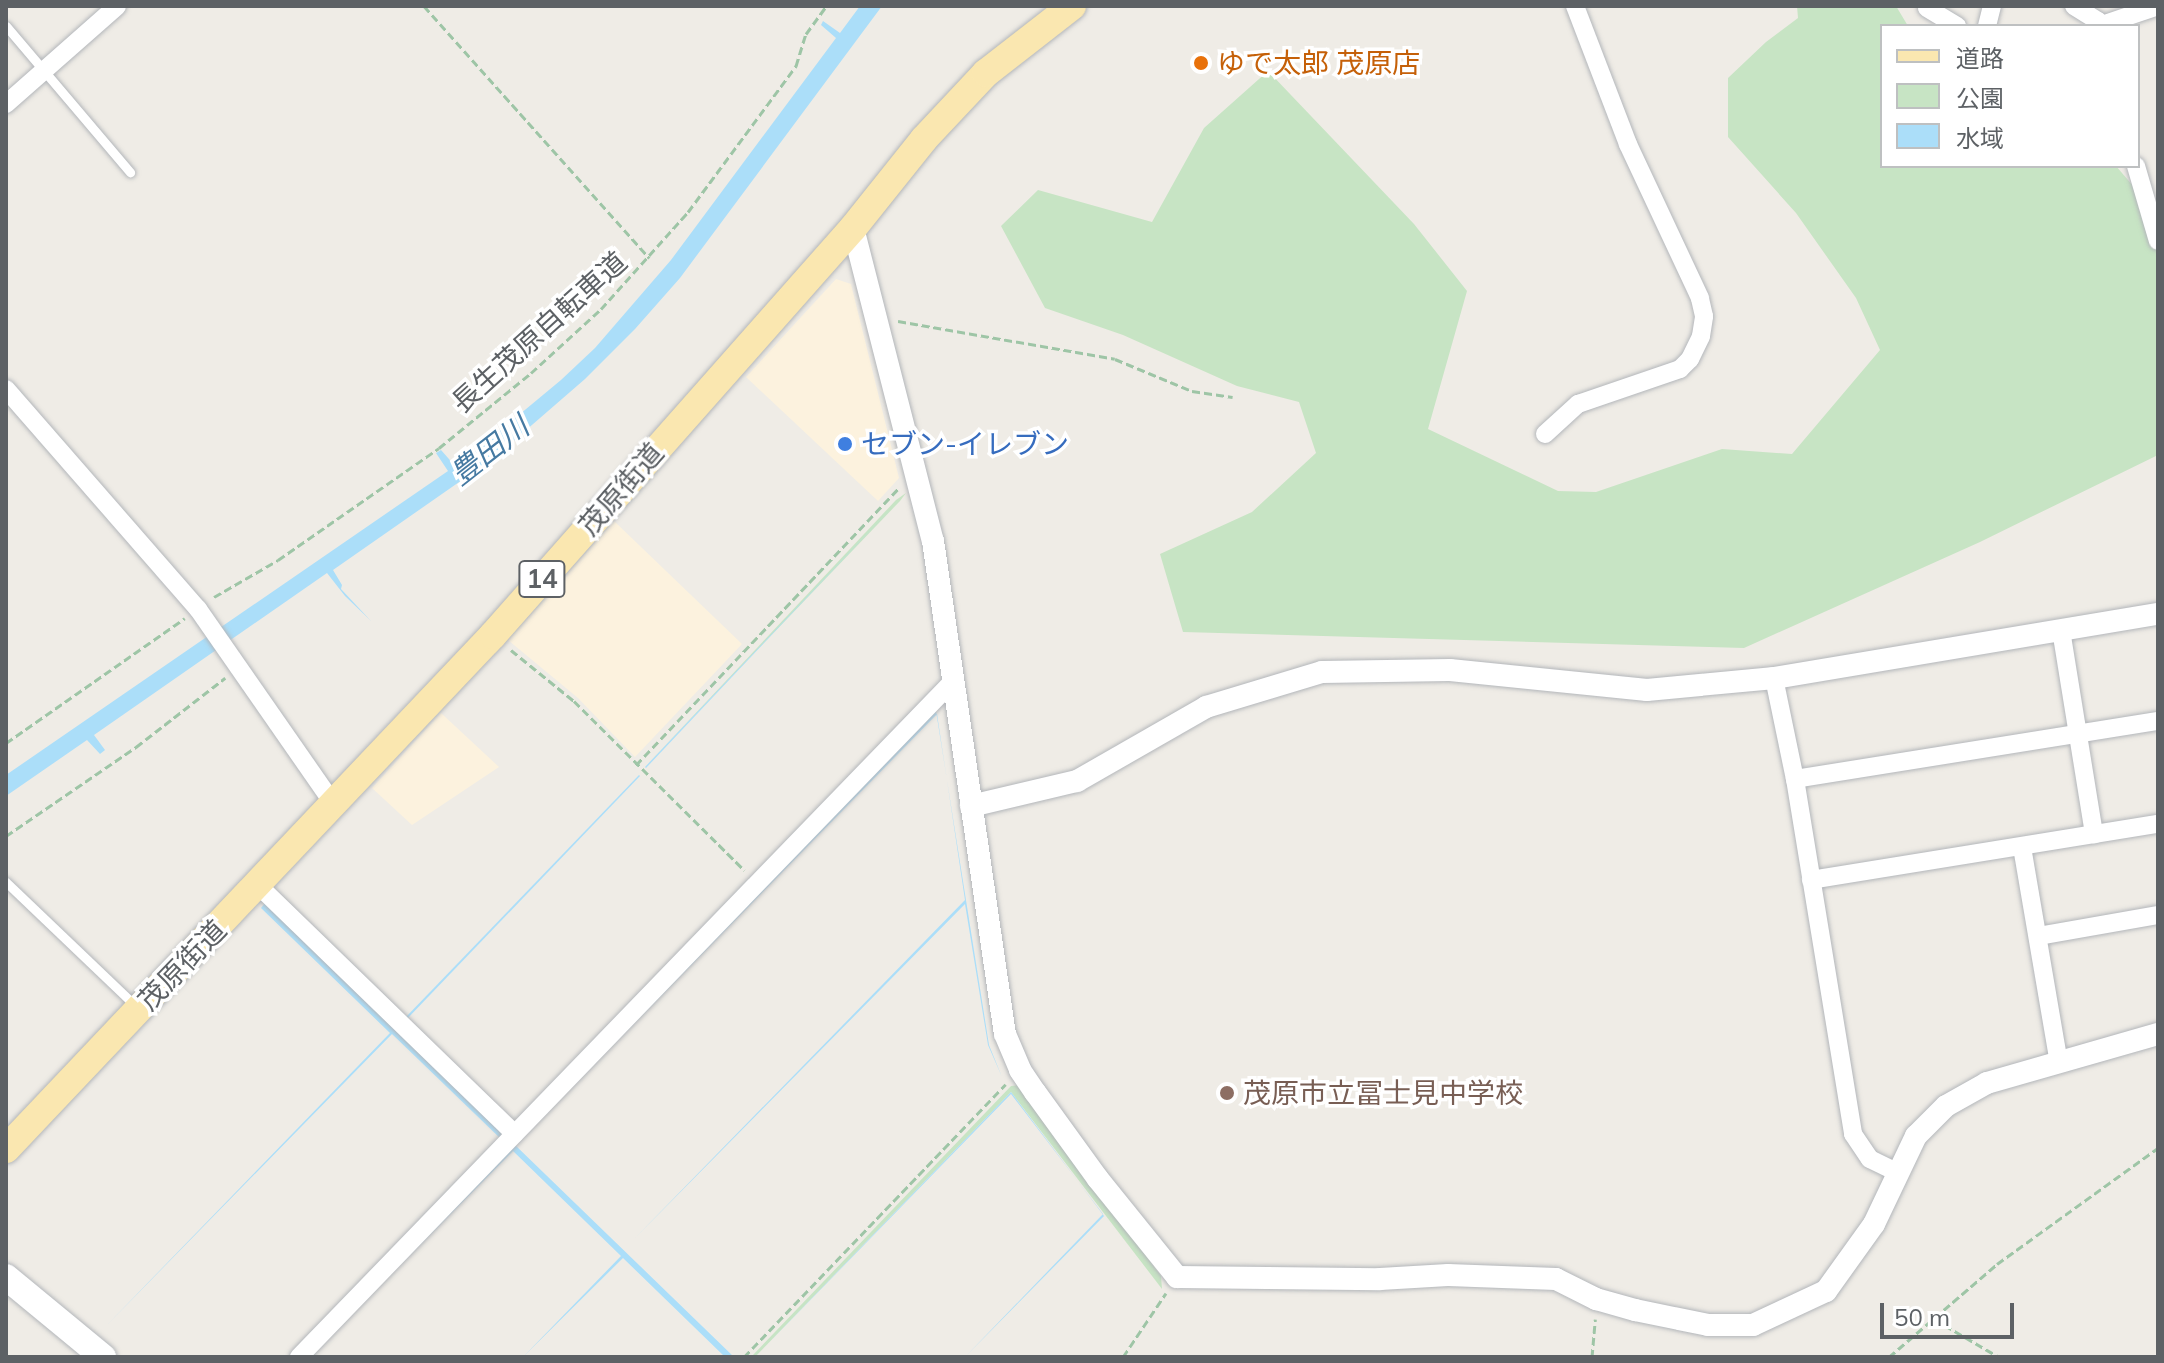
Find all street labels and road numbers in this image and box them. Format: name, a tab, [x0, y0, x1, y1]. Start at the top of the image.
street label: 長生茂原自転車道	[445, 245, 633, 419]
street label: 茂原街道	[572, 436, 670, 542]
road number: 14	[518, 557, 566, 601]
street label: 茂原街道	[131, 913, 233, 1017]

